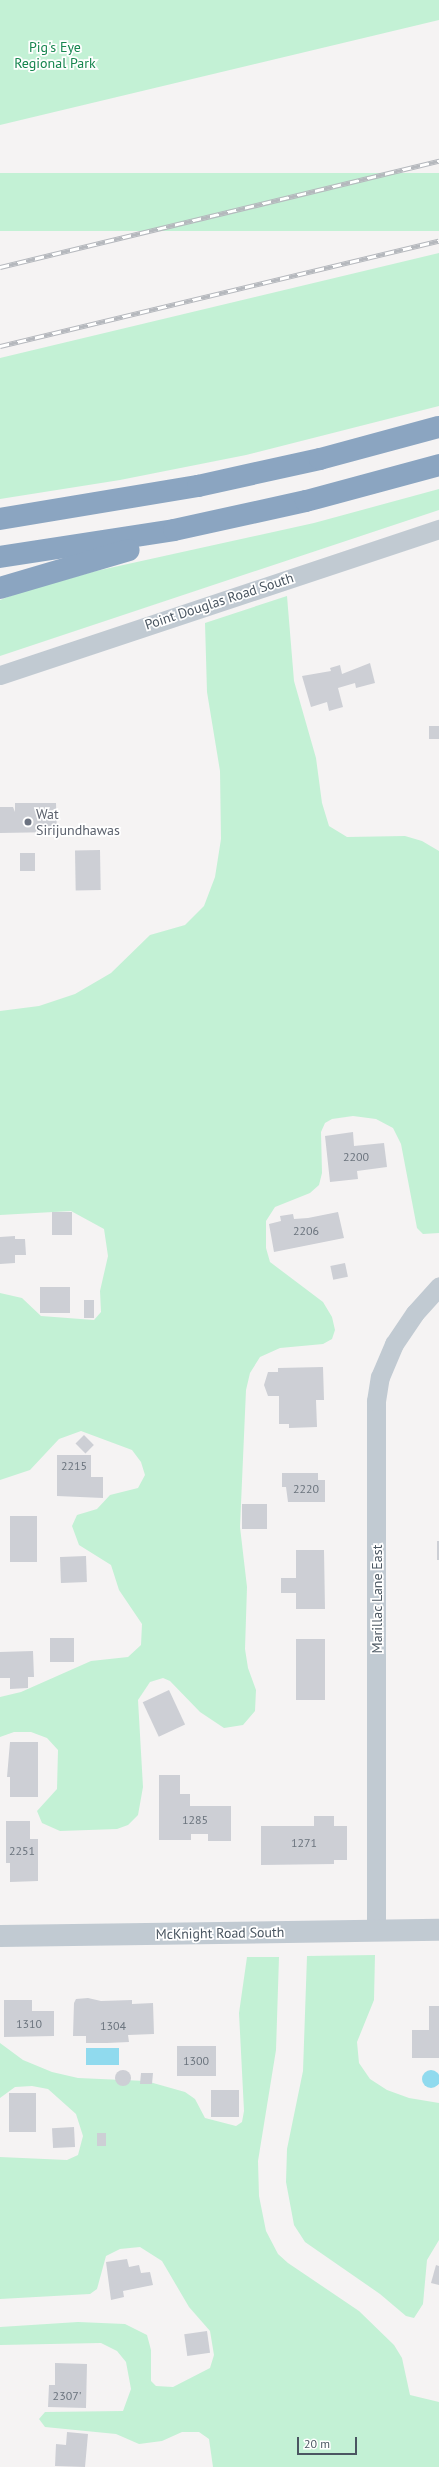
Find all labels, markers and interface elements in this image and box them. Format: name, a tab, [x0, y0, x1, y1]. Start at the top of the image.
park label: Pig's Eye Regional Park	[14, 39, 96, 72]
street label: Point Douglas Road South	[143, 569, 295, 633]
place label: Wat Sirijundhawas	[36, 806, 120, 838]
marker: Wat Sirijundhawas	[23, 817, 33, 827]
house number: 2200	[343, 1150, 369, 1164]
house number: 2206	[293, 1224, 319, 1238]
house number: 2215	[61, 1459, 87, 1473]
house number: 2220	[293, 1482, 319, 1496]
street label: Marillac Lane East	[369, 1544, 385, 1654]
house number: 1285	[182, 1813, 208, 1827]
house number: 1271	[291, 1836, 317, 1850]
house number: 2251	[9, 1844, 35, 1858]
street label: McKnight Road South	[155, 1923, 285, 1943]
house number: 1310	[16, 2017, 42, 2031]
house number: 1304	[100, 2019, 126, 2033]
house number: 1300	[183, 2054, 209, 2068]
house number: 2307'	[53, 2389, 81, 2403]
scale bar	[299, 2429, 359, 2455]
text: 20 m	[304, 2436, 330, 2451]

